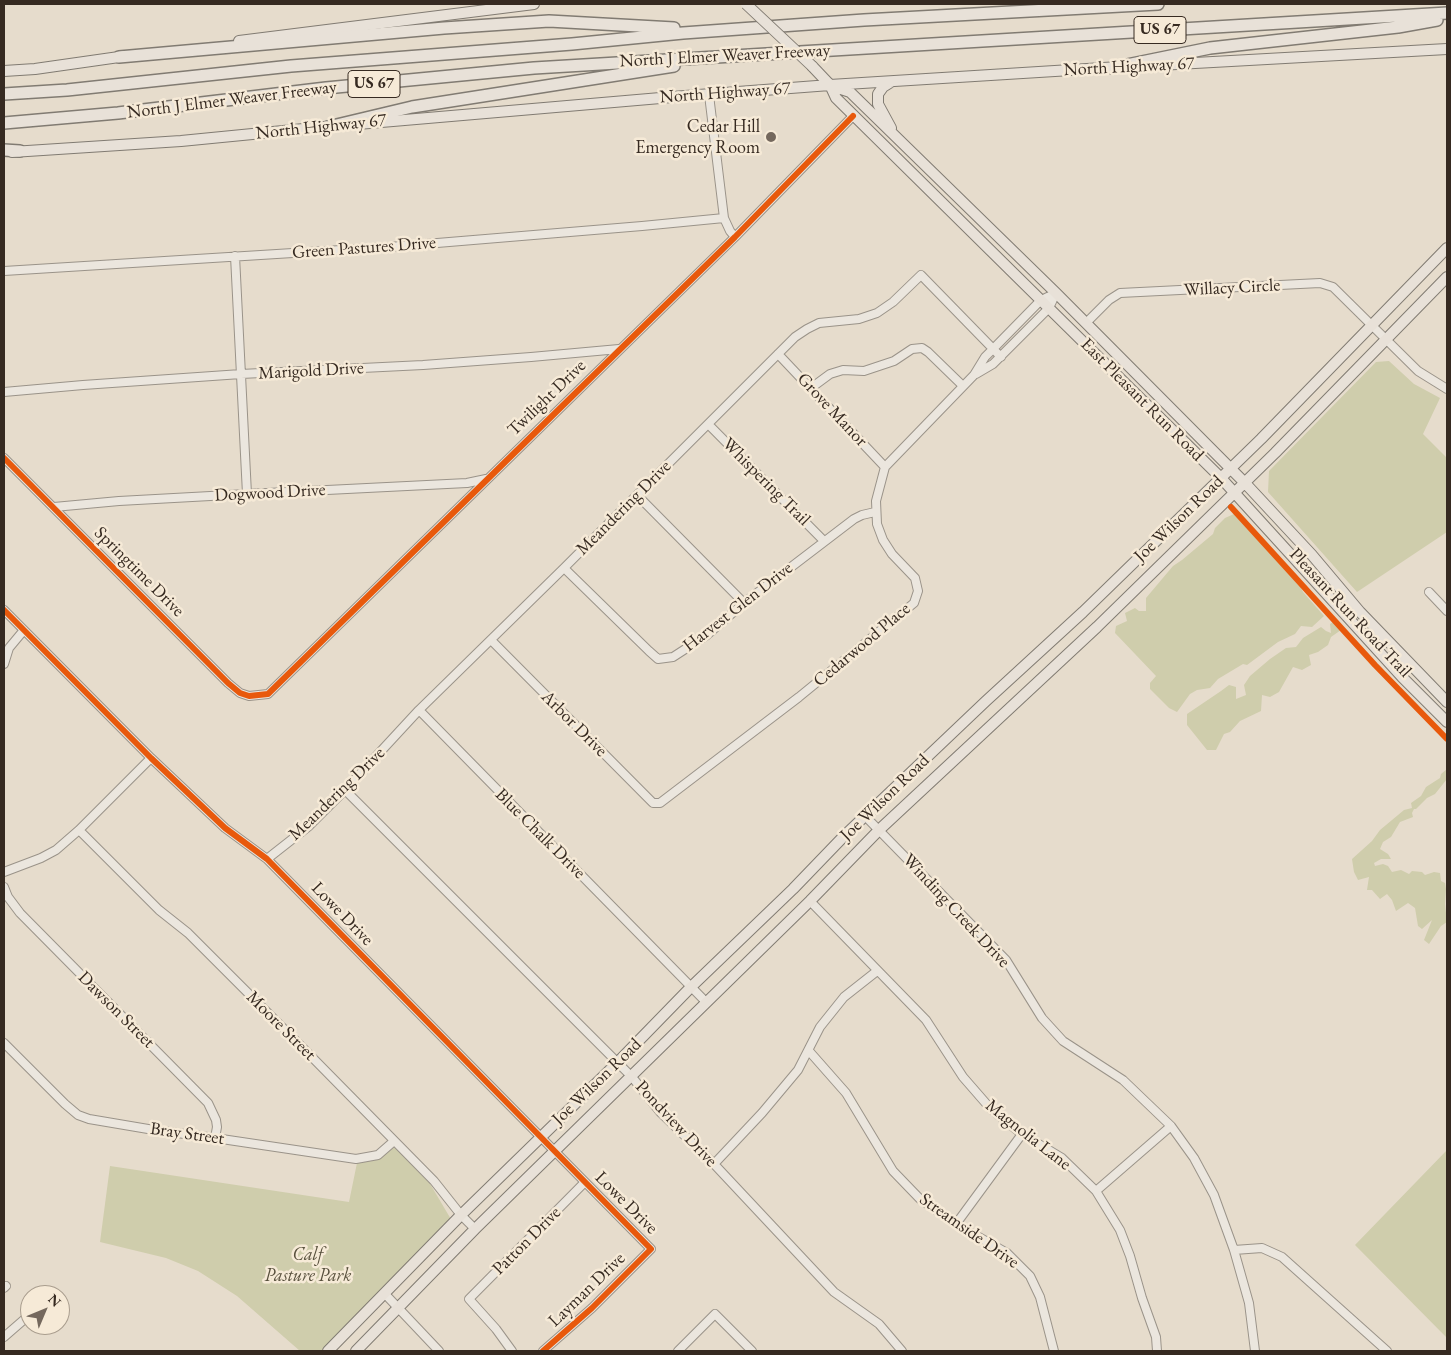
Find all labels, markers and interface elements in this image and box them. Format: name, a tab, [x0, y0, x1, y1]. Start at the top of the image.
road number: US 67	[1134, 16, 1186, 44]
street label: North J Elmer Weaver Freeway	[619, 40, 831, 72]
street label: North Highway 67	[1063, 53, 1195, 81]
road number: US 67	[348, 70, 400, 98]
street label: North J Elmer Weaver Freeway	[126, 76, 338, 124]
street label: North Highway 67	[659, 78, 791, 108]
street label: North Highway 67	[255, 109, 387, 145]
place label: Cedar Hill Emergency Room	[635, 116, 760, 158]
marker: Cedar Hill Emergency Room	[764, 130, 778, 144]
street label: Green Pastures Drive	[291, 232, 437, 264]
street label: Willacy Circle	[1183, 275, 1281, 301]
street label: East Pleasant Run Road	[1076, 334, 1208, 466]
street label: Twilight Drive	[503, 355, 591, 441]
street label: Marigold Drive	[258, 357, 364, 385]
street label: Grove Manor	[792, 369, 872, 451]
street label: Whispering Trail	[717, 433, 815, 531]
street label: Meandering Drive	[572, 456, 676, 560]
street label: Joe Wilson Road	[1130, 471, 1228, 567]
street label: Dogwood Drive	[214, 479, 326, 507]
street label: Springtime Drive	[89, 522, 189, 622]
street label: Pleasant Run Road Trail	[1284, 544, 1416, 682]
street label: Harvest Glen Drive	[679, 557, 797, 657]
street label: Cedarwood Place	[809, 598, 915, 692]
street label: Arbor Drive	[536, 686, 612, 762]
street label: Meandering Drive	[284, 743, 390, 845]
street label: Joe Wilson Road	[836, 750, 934, 846]
street label: Blue Chalk Drive	[490, 784, 590, 884]
street label: Winding Creek Drive	[898, 850, 1014, 972]
street label: Lowe Drive	[306, 878, 378, 950]
street label: Dawson Street	[73, 967, 159, 1053]
street label: Moore Street	[242, 987, 320, 1065]
street label: Joe Wilson Road	[548, 1034, 646, 1130]
street label: Pondview Drive	[631, 1076, 721, 1172]
street label: Magnolia Lane	[981, 1095, 1075, 1175]
street label: Bray Street	[149, 1118, 225, 1150]
street label: Lowe Drive	[590, 1167, 662, 1239]
street label: Streamside Drive	[915, 1189, 1023, 1273]
street label: Patton Drive	[488, 1202, 566, 1280]
park label: Calf Pasture Park	[265, 1244, 351, 1286]
street label: Layman Drive	[544, 1248, 630, 1332]
north arrow	[20, 1285, 70, 1335]
text: N	[45, 1290, 65, 1310]

